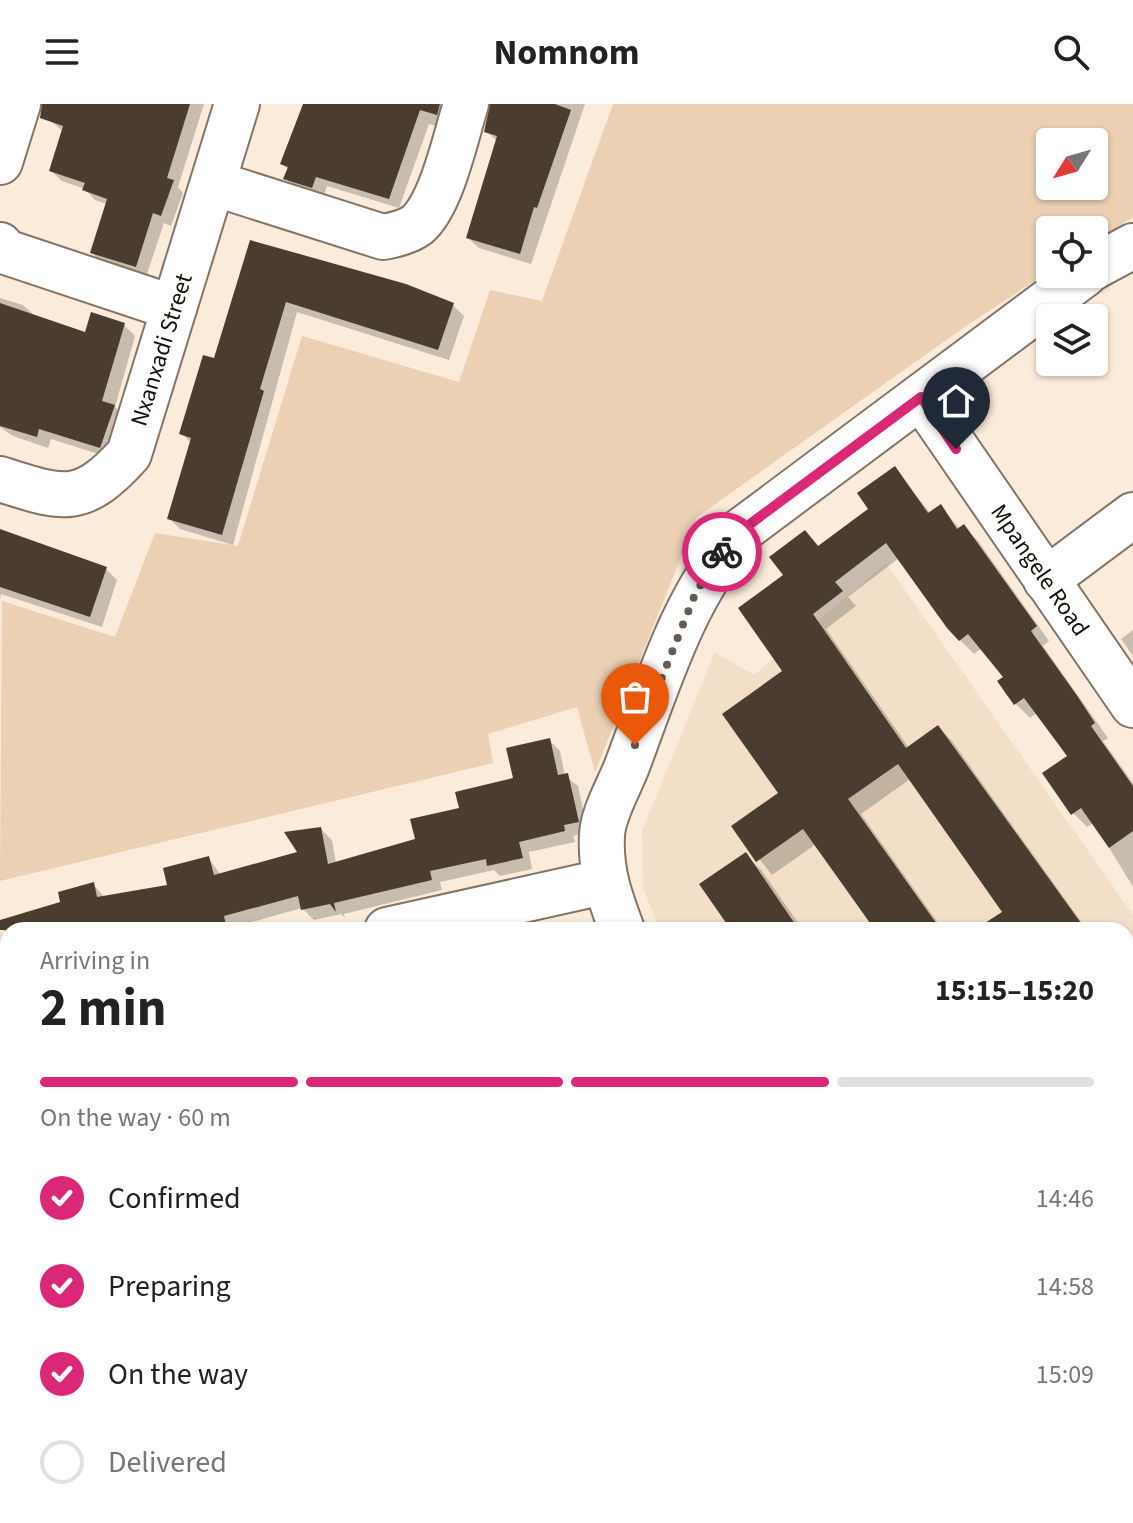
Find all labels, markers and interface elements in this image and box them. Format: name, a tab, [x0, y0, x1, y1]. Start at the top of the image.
text: Nomnom	[493, 27, 640, 78]
icon: menu	[40, 30, 84, 74]
icon: search	[1049, 30, 1093, 74]
north arrow	[1036, 128, 1108, 200]
map controls	[1036, 128, 1108, 376]
button: locate	[1036, 216, 1108, 288]
street label: Nxanxadi Street	[121, 269, 201, 430]
button: layers	[1036, 304, 1108, 376]
pin	[922, 367, 990, 449]
icon: home	[934, 379, 978, 423]
street label: Mpangele Road	[982, 497, 1098, 643]
courier	[682, 512, 762, 592]
icon: bike	[700, 530, 744, 574]
pin	[601, 663, 669, 745]
icon: bag	[613, 675, 657, 719]
text: Arriving in	[40, 942, 150, 979]
text: 15:15–15:20	[935, 969, 1094, 1012]
text: 2 min	[40, 972, 167, 1046]
text: On the way · 60 m	[40, 1099, 231, 1136]
icon: check	[40, 1176, 84, 1220]
text: Confirmed	[108, 1177, 241, 1220]
text: 14:46	[1036, 1180, 1094, 1217]
icon: check	[40, 1264, 84, 1308]
text: Preparing	[108, 1265, 231, 1308]
text: 14:58	[1036, 1268, 1094, 1305]
icon: check	[40, 1352, 84, 1396]
text: On the way	[108, 1353, 248, 1396]
text: 15:09	[1036, 1356, 1094, 1393]
text: Delivered	[108, 1441, 227, 1484]

